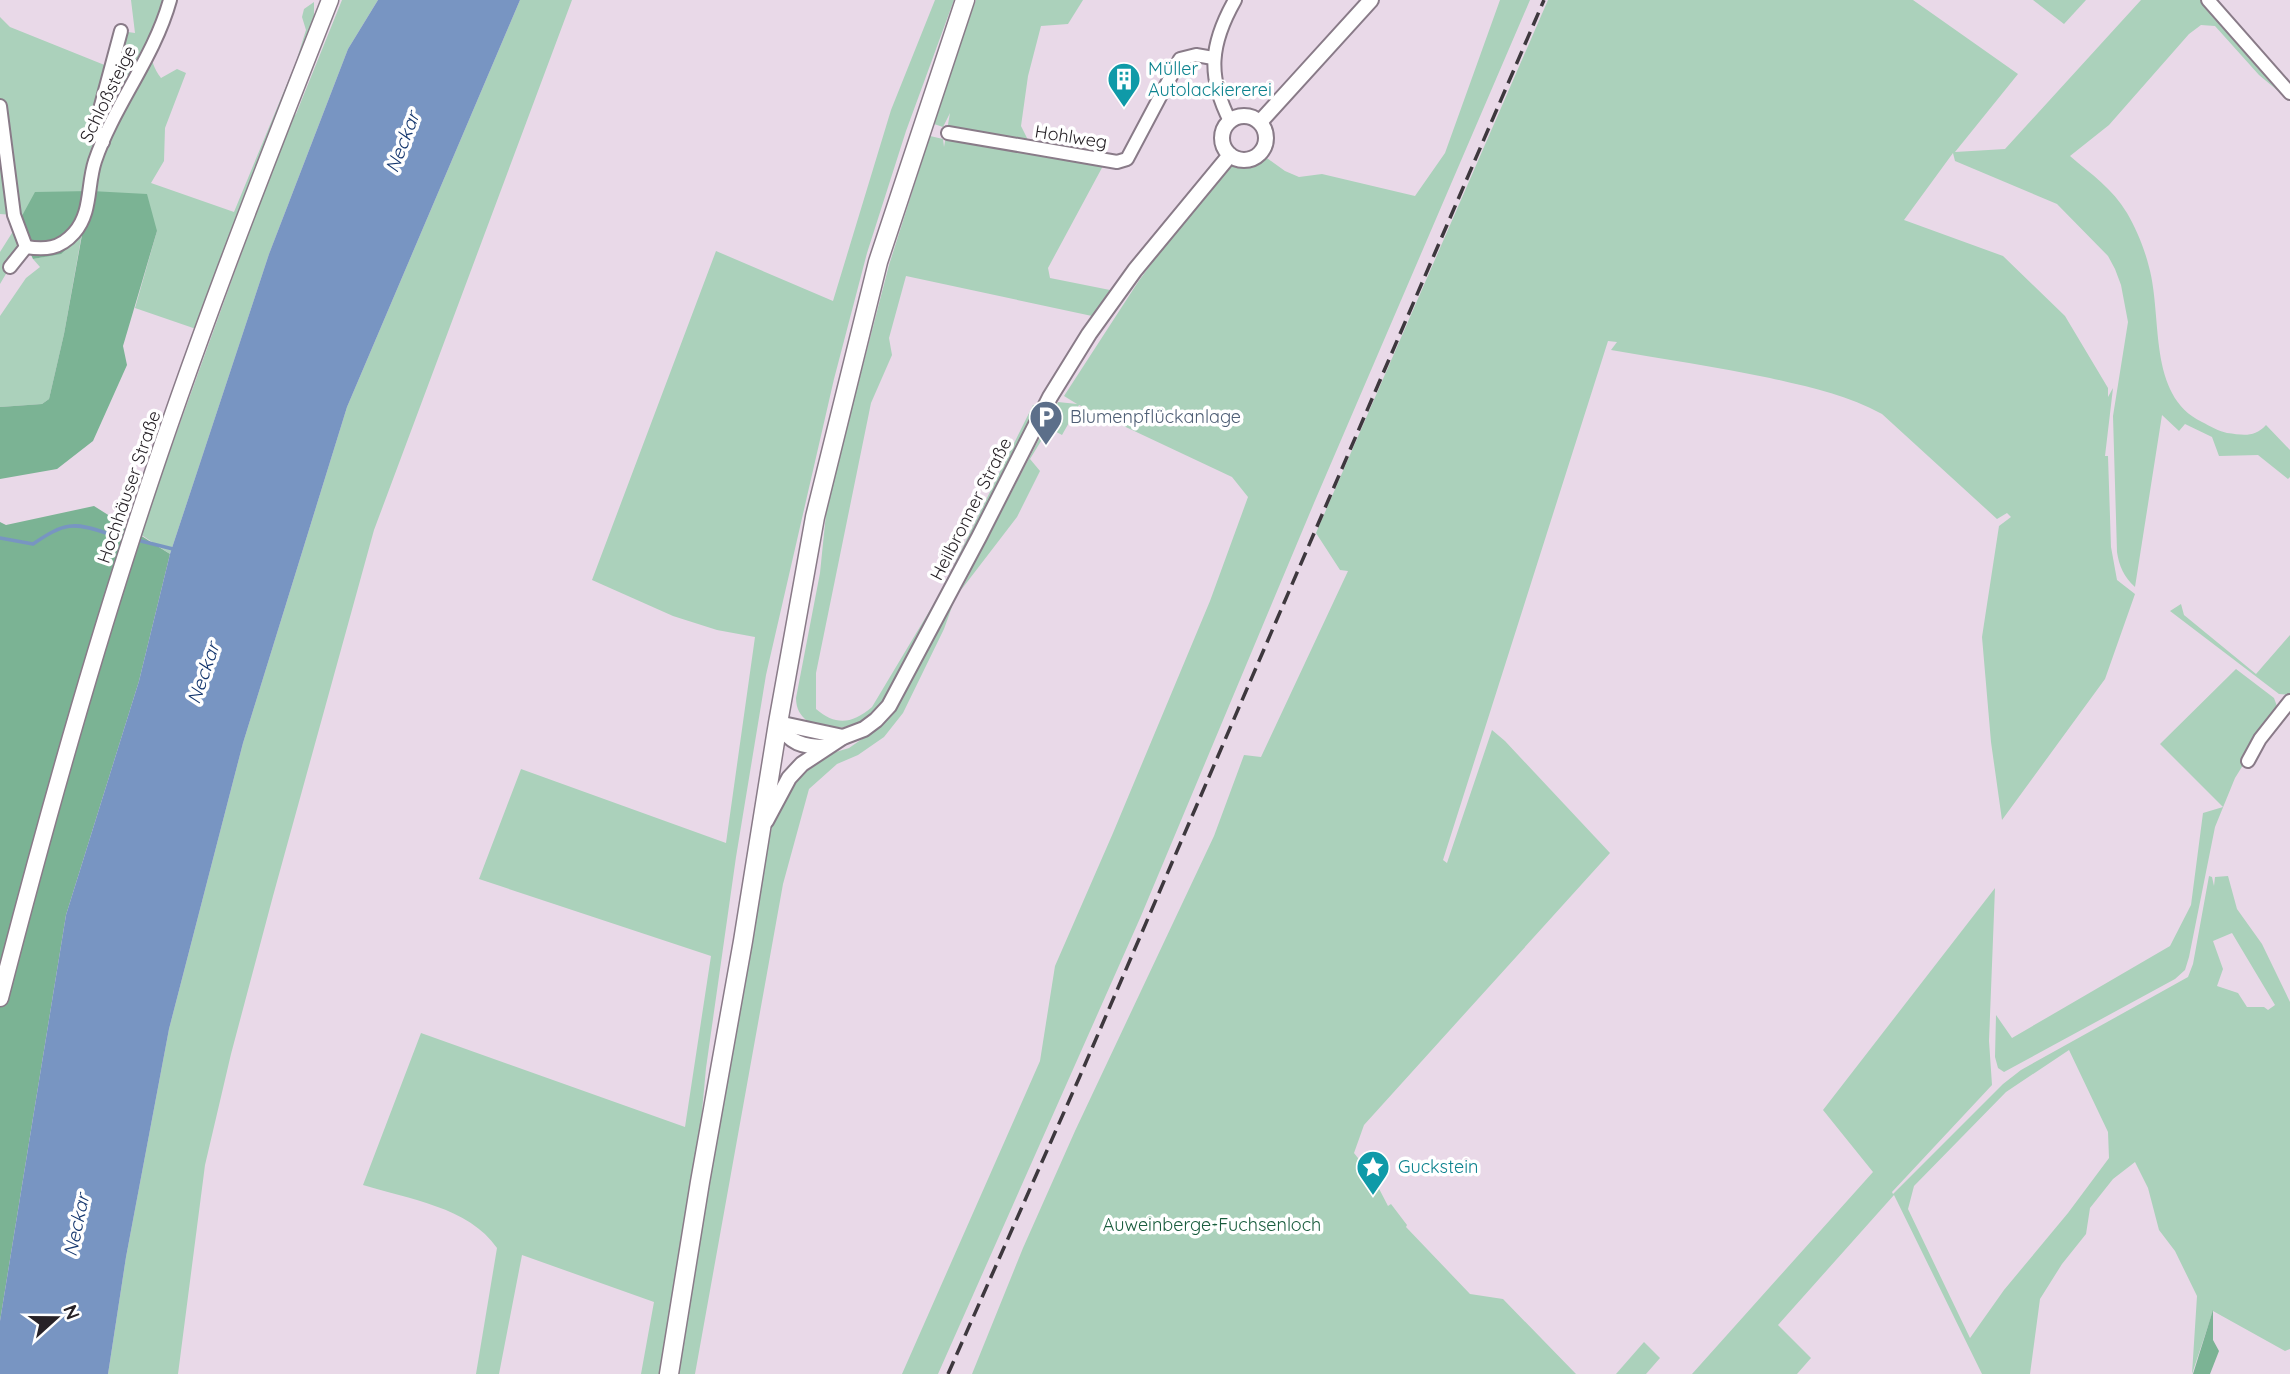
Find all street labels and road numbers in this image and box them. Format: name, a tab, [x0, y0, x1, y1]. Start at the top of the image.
street label: Schloßsteige	[74, 42, 141, 146]
street label: Hohlweg	[1033, 119, 1109, 154]
street label: Hochhäuser Straße	[92, 407, 165, 566]
street label: Heilbronner Straße	[925, 434, 1016, 584]

